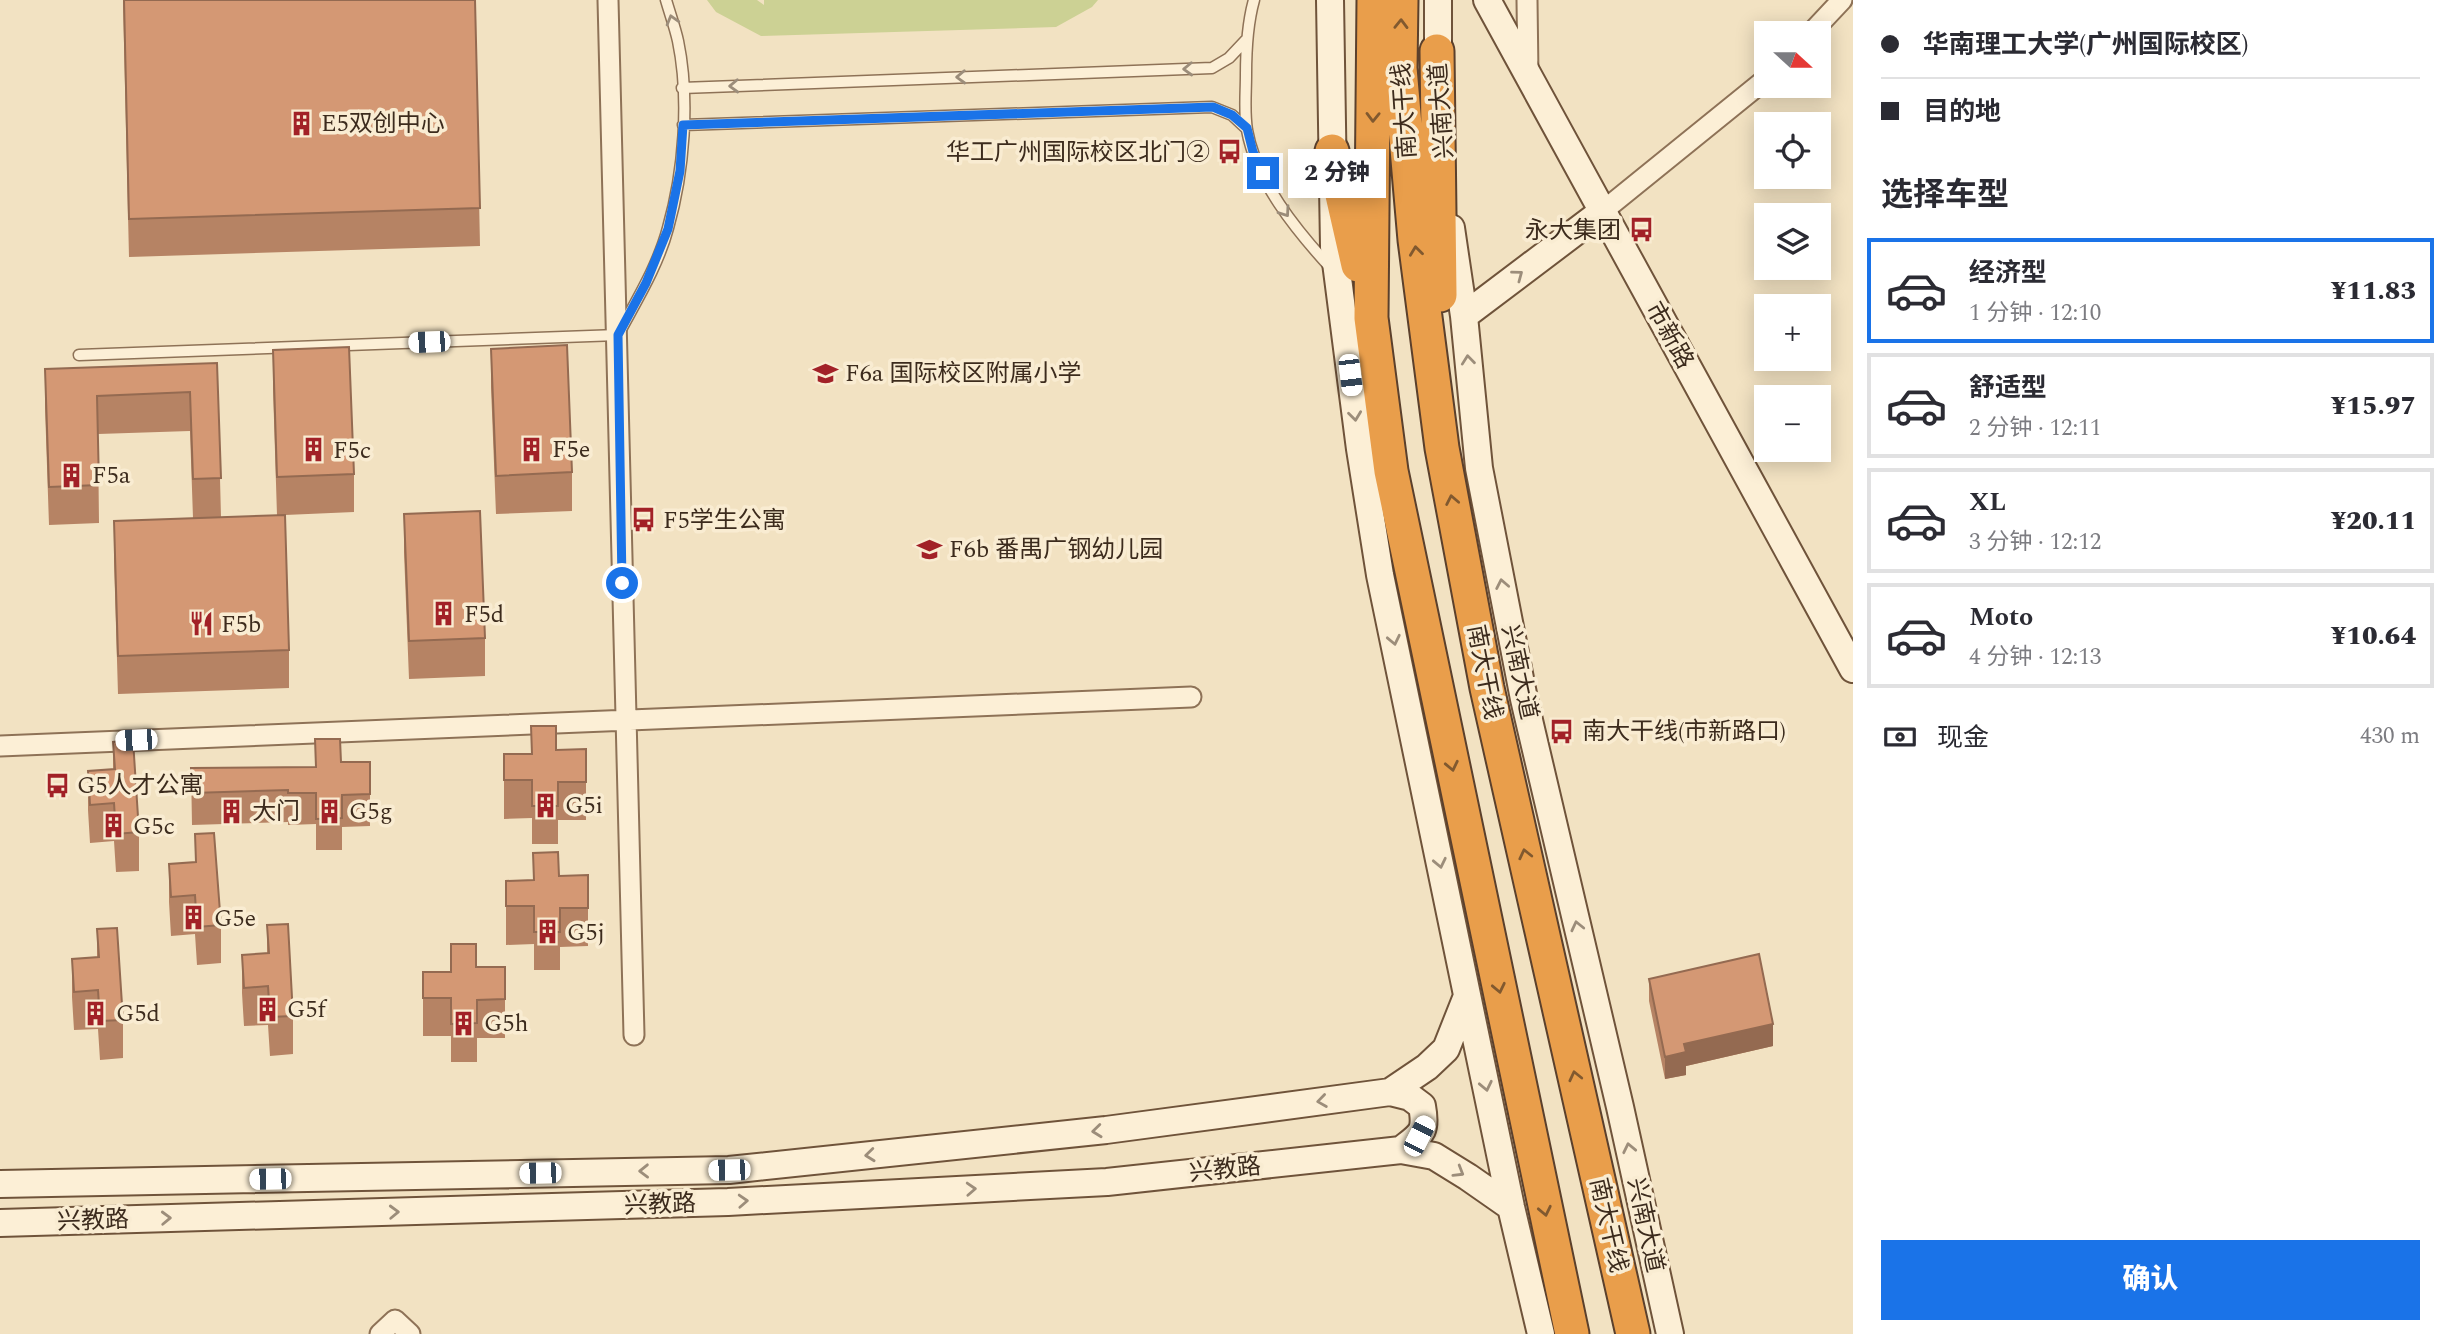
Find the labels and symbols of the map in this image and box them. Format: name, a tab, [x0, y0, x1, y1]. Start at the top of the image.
one-way arrow	[665, 14, 680, 26]
one-way arrow	[1393, 18, 1408, 29]
north arrow	[1754, 21, 1830, 98]
one-way arrow	[1182, 61, 1193, 76]
street label: 南大干线	[1384, 62, 1426, 160]
street label: 兴南大道	[1421, 62, 1463, 160]
one-way arrow	[955, 70, 966, 85]
one-way arrow	[728, 79, 739, 94]
place label: E5双创中心	[321, 106, 445, 142]
building icon: E5双创中心	[287, 109, 315, 137]
one-way arrow	[1365, 112, 1381, 123]
place label: 华工广州国际校区北门②	[946, 135, 1210, 171]
bus stop icon: 华工广州国际校区北门②	[1216, 138, 1244, 166]
callout: 2 分钟	[1288, 148, 1386, 198]
route end	[1247, 157, 1279, 189]
one-way arrow	[1277, 204, 1289, 217]
place label: 永大集团	[1525, 213, 1621, 249]
bus stop icon: 永大集团	[1627, 216, 1655, 244]
one-way arrow	[1409, 245, 1424, 257]
one-way arrow	[1510, 271, 1523, 283]
street label: 市新路	[1636, 295, 1702, 376]
car	[408, 331, 451, 353]
car	[1338, 353, 1363, 397]
one-way arrow	[1461, 354, 1476, 365]
place label: F6a 国际校区附属小学	[845, 356, 1081, 392]
school or university icon: F6a 国际校区附属小学	[811, 359, 839, 387]
one-way arrow	[1348, 410, 1363, 422]
place label: F5e	[552, 432, 590, 468]
place label: F5c	[333, 433, 371, 469]
building icon: F5e	[518, 435, 546, 463]
building icon: F5c	[299, 436, 327, 464]
place label: F5a	[92, 458, 131, 494]
building icon: F5a	[58, 461, 86, 489]
one-way arrow	[1445, 494, 1460, 506]
place label: F5学生公寓	[663, 503, 786, 539]
bus stop icon: F5学生公寓	[629, 506, 657, 534]
place label: F6b 番禺广钢幼儿园	[949, 532, 1163, 568]
school or university icon: F6b 番禺广钢幼儿园	[915, 535, 943, 563]
route start	[606, 567, 638, 599]
one-way arrow	[1495, 578, 1510, 590]
place label: F5d	[464, 597, 504, 633]
building icon: F5d	[430, 600, 458, 628]
place label: F5b	[221, 607, 261, 643]
restaurant icon: F5b	[187, 610, 215, 638]
street label: 南大干线	[1457, 622, 1511, 723]
street label: 兴南大道	[1491, 622, 1547, 723]
one-way arrow	[1385, 634, 1400, 646]
place label: 南大干线(市新路口)	[1582, 714, 1786, 750]
bus stop icon: 南大干线(市新路口)	[1548, 717, 1576, 745]
car	[115, 729, 158, 751]
one-way arrow	[1444, 760, 1459, 772]
place label: G5人才公寓	[77, 768, 203, 804]
bus stop icon: G5人才公寓	[43, 771, 71, 799]
place label: G5i	[565, 788, 603, 824]
building icon: G5i	[531, 791, 559, 819]
place label: 大门	[252, 794, 300, 830]
place label: G5g	[349, 794, 393, 830]
building icon: 大门	[218, 797, 246, 825]
building icon: G5g	[315, 797, 343, 825]
place label: G5c	[133, 809, 175, 845]
building icon: G5c	[99, 812, 127, 840]
one-way arrow	[1519, 848, 1533, 860]
one-way arrow	[1431, 857, 1446, 869]
place label: G5e	[214, 901, 256, 937]
building icon: G5e	[180, 904, 208, 932]
place label: G5j	[567, 915, 605, 951]
building icon: G5j	[533, 918, 561, 946]
one-way arrow	[1571, 920, 1586, 932]
one-way arrow	[1490, 982, 1505, 994]
place label: G5f	[287, 992, 327, 1028]
building icon: G5f	[253, 995, 281, 1023]
place label: G5d	[116, 996, 160, 1032]
building icon: G5d	[82, 999, 110, 1027]
place label: G5h	[484, 1006, 528, 1042]
building icon: G5h	[450, 1009, 478, 1037]
one-way arrow	[1569, 1070, 1583, 1082]
one-way arrow	[1477, 1080, 1492, 1092]
one-way arrow	[1316, 1094, 1328, 1109]
car	[1401, 1113, 1438, 1159]
one-way arrow	[1091, 1123, 1102, 1138]
one-way arrow	[1623, 1142, 1637, 1154]
one-way arrow	[865, 1147, 876, 1162]
street label: 兴教路	[1187, 1148, 1263, 1192]
car	[708, 1159, 751, 1181]
car	[519, 1162, 562, 1184]
one-way arrow	[1452, 1163, 1465, 1176]
one-way arrow	[638, 1164, 649, 1179]
car	[249, 1168, 292, 1190]
street label: 南大干线	[1580, 1174, 1636, 1276]
street label: 兴南大道	[1617, 1175, 1673, 1276]
one-way arrow	[965, 1182, 976, 1197]
street label: 兴教路	[623, 1186, 697, 1224]
one-way arrow	[738, 1194, 749, 1209]
street label: 兴教路	[56, 1202, 130, 1240]
one-way arrow	[388, 1204, 399, 1219]
one-way arrow	[1537, 1205, 1552, 1217]
one-way arrow	[161, 1210, 172, 1226]

